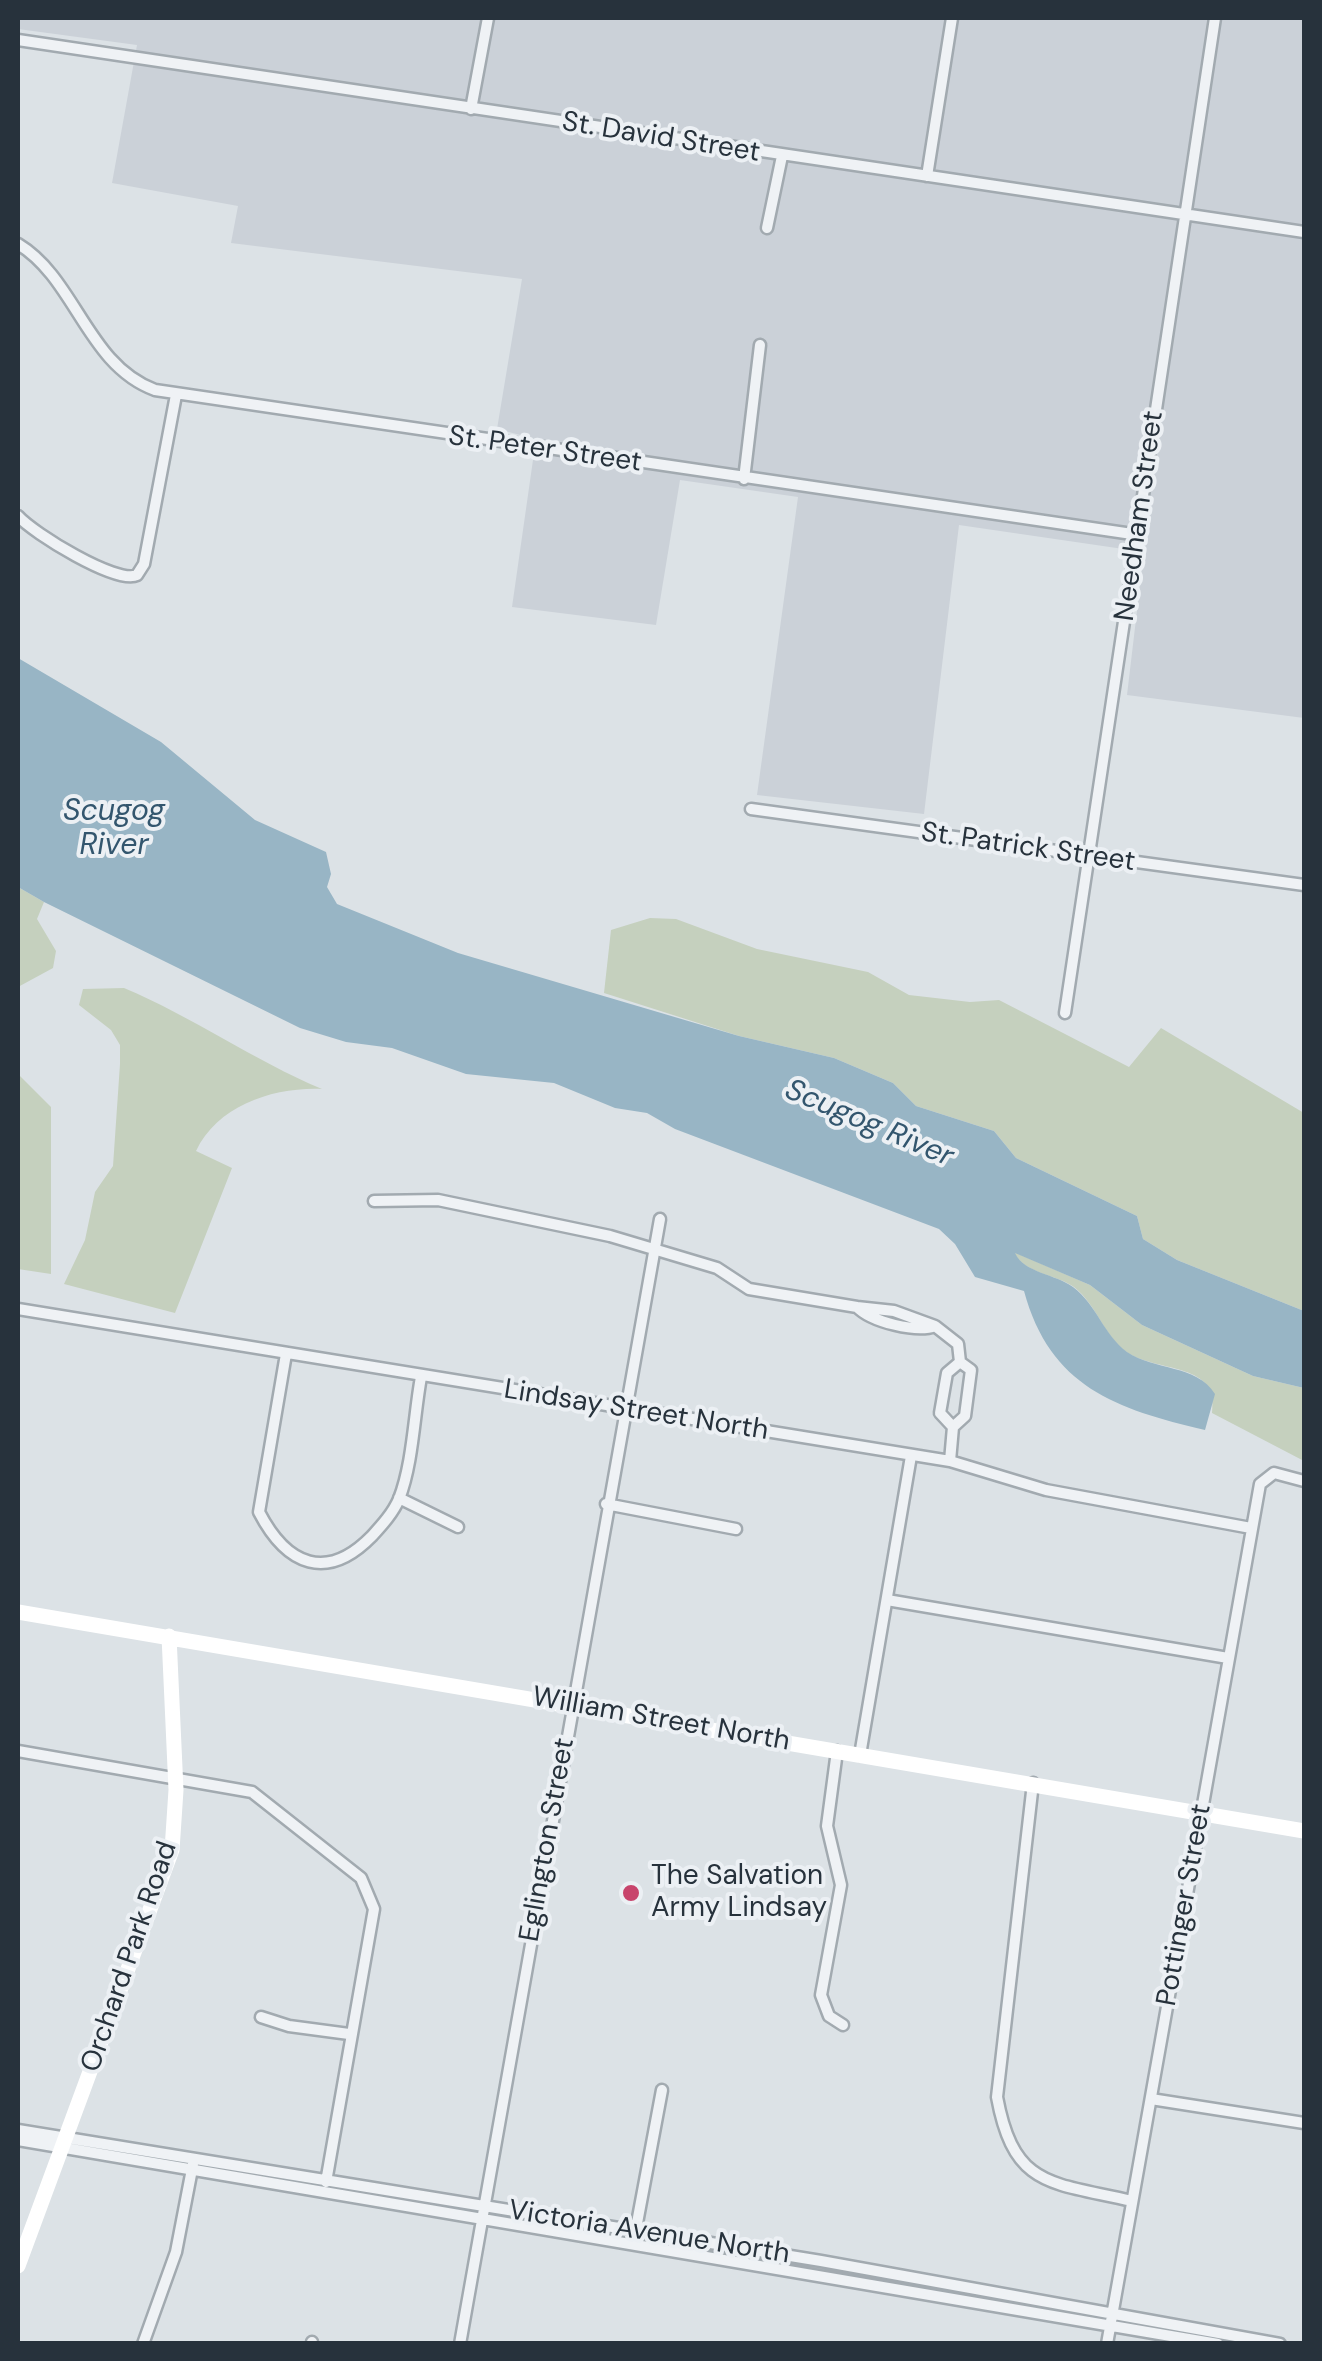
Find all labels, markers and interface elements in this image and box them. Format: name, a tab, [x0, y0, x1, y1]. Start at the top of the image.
street label: St. David Street	[560, 106, 762, 170]
street label: Needham Street	[1109, 409, 1171, 623]
street label: St. Peter Street	[446, 420, 644, 480]
water label: Scugog River	[63, 794, 165, 864]
street label: St. Patrick Street	[919, 816, 1137, 880]
water label: Scugog River	[779, 1072, 959, 1176]
street label: Lindsay Street North	[501, 1374, 771, 1448]
street label: William Street North	[530, 1681, 792, 1759]
street label: Eglington Street	[514, 1736, 582, 1944]
street label: Pottinger Street	[1151, 1801, 1219, 2009]
street label: Orchard Park Road	[75, 1837, 185, 2077]
place label: The Salvation Army Lindsay	[651, 1860, 827, 1926]
marker: The Salvation Army Lindsay	[620, 1882, 642, 1904]
street label: Victoria Avenue North	[506, 2194, 792, 2272]

